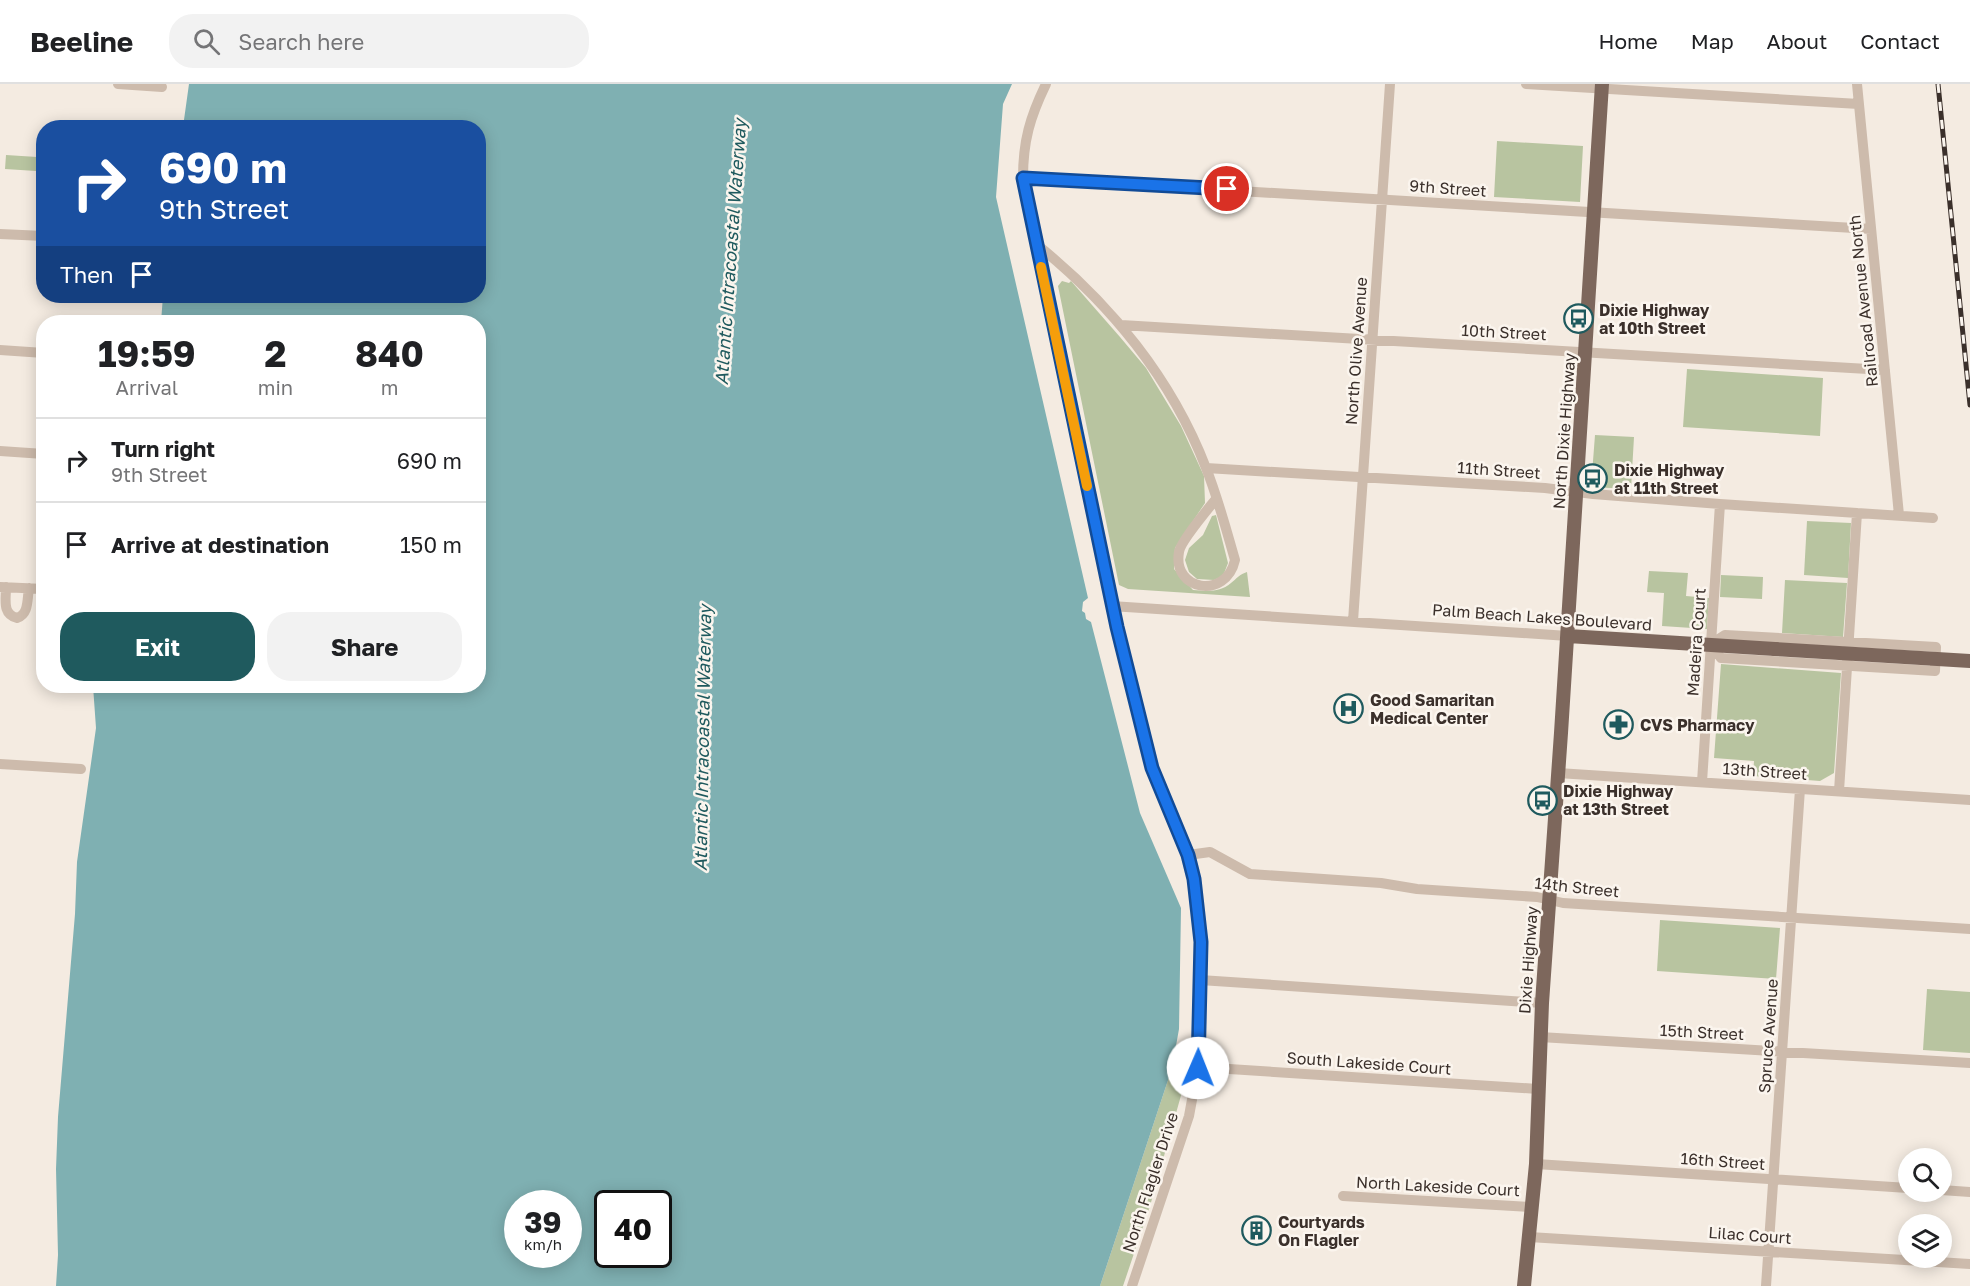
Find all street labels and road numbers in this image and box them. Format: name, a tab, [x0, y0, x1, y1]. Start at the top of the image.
street label: 9th Street	[1409, 175, 1487, 201]
street label: Railroad Avenue North	[1844, 214, 1882, 388]
street label: North Olive Avenue	[1341, 276, 1371, 426]
street label: 10th Street	[1461, 320, 1547, 344]
street label: North Dixie Highway	[1549, 352, 1579, 510]
street label: 11th Street	[1457, 457, 1541, 483]
street label: Madeira Court	[1682, 587, 1710, 697]
street label: Palm Beach Lakes Boulevard	[1431, 599, 1653, 635]
street label: 13th Street	[1722, 758, 1808, 784]
street label: 14th Street	[1534, 873, 1620, 901]
street label: Dixie Highway	[1514, 905, 1542, 1015]
street label: Spruce Avenue	[1754, 978, 1782, 1094]
street label: 15th Street	[1659, 1020, 1745, 1044]
street label: South Lakeside Court	[1286, 1047, 1452, 1079]
street label: North Flagler Drive	[1118, 1109, 1182, 1255]
street label: 16th Street	[1680, 1148, 1766, 1174]
street label: North Lakeside Court	[1356, 1172, 1520, 1200]
street label: Lilac Court	[1708, 1222, 1792, 1248]

